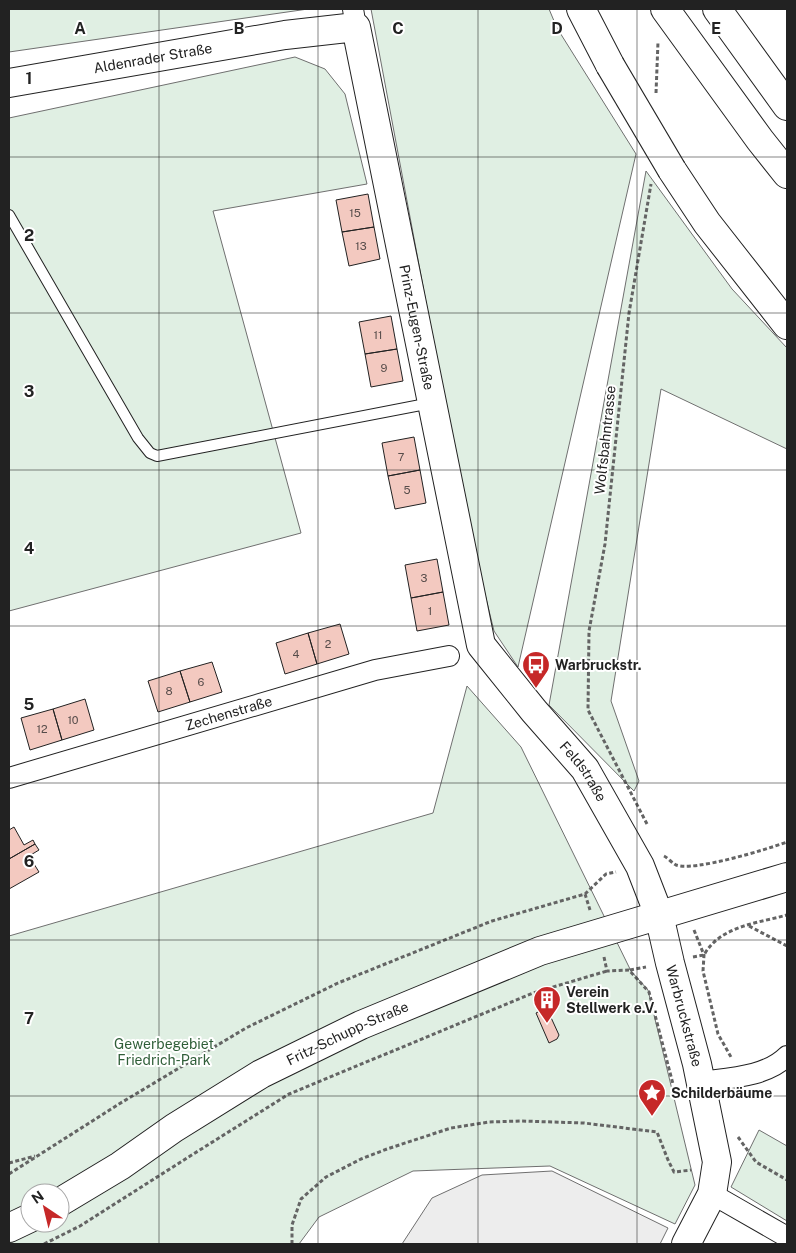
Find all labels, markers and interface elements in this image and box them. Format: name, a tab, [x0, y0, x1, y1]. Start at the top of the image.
text: A	[74, 19, 86, 38]
text: B	[234, 19, 245, 38]
text: C	[392, 19, 404, 38]
text: D	[551, 19, 563, 38]
text: E	[711, 19, 721, 38]
street label: Aldenrader Straße	[92, 40, 213, 76]
text: 1	[26, 69, 32, 88]
house number: 15	[349, 207, 361, 219]
text: 2	[24, 226, 34, 245]
house number: 13	[355, 240, 367, 252]
street label: Prinz-Eugen-Straße	[396, 263, 437, 391]
house number: 11	[374, 329, 382, 341]
house number: 9	[381, 362, 388, 374]
text: 3	[24, 382, 34, 401]
street label: Wolfsbahntrasse	[591, 385, 619, 495]
house number: 7	[398, 451, 405, 463]
house number: 5	[403, 484, 411, 496]
text: 4	[24, 539, 35, 558]
house number: 3	[421, 572, 428, 584]
house number: 1	[428, 605, 432, 617]
house number: 2	[325, 638, 332, 650]
house number: 4	[293, 648, 300, 660]
bus stop icon: Warbruckstr.	[521, 650, 551, 689]
place label: Warbruckstr.	[555, 657, 642, 673]
house number: 6	[198, 676, 205, 688]
house number: 8	[165, 685, 173, 697]
street label: Zechenstraße	[183, 693, 274, 734]
text: 5	[24, 695, 35, 714]
house number: 10	[67, 714, 79, 726]
house number: 12	[36, 723, 48, 735]
street label: Feldstraße	[557, 738, 610, 804]
text: 6	[24, 852, 34, 871]
street label: Warbruckstraße	[663, 963, 705, 1069]
place label: Verein Stellwerk e.V.	[566, 984, 658, 1016]
building icon: Verein Stellwerk e.V.	[532, 985, 562, 1024]
street label: Fritz-Schupp-Straße	[284, 998, 411, 1068]
text: 7	[24, 1009, 34, 1028]
park label: Gewerbegebiet Friedrich-Park	[114, 1036, 214, 1068]
place icon: Schilderbäume	[637, 1078, 667, 1117]
place label: Schilderbäume	[671, 1085, 772, 1101]
north arrow	[20, 1183, 70, 1233]
text: N	[28, 1188, 47, 1207]

